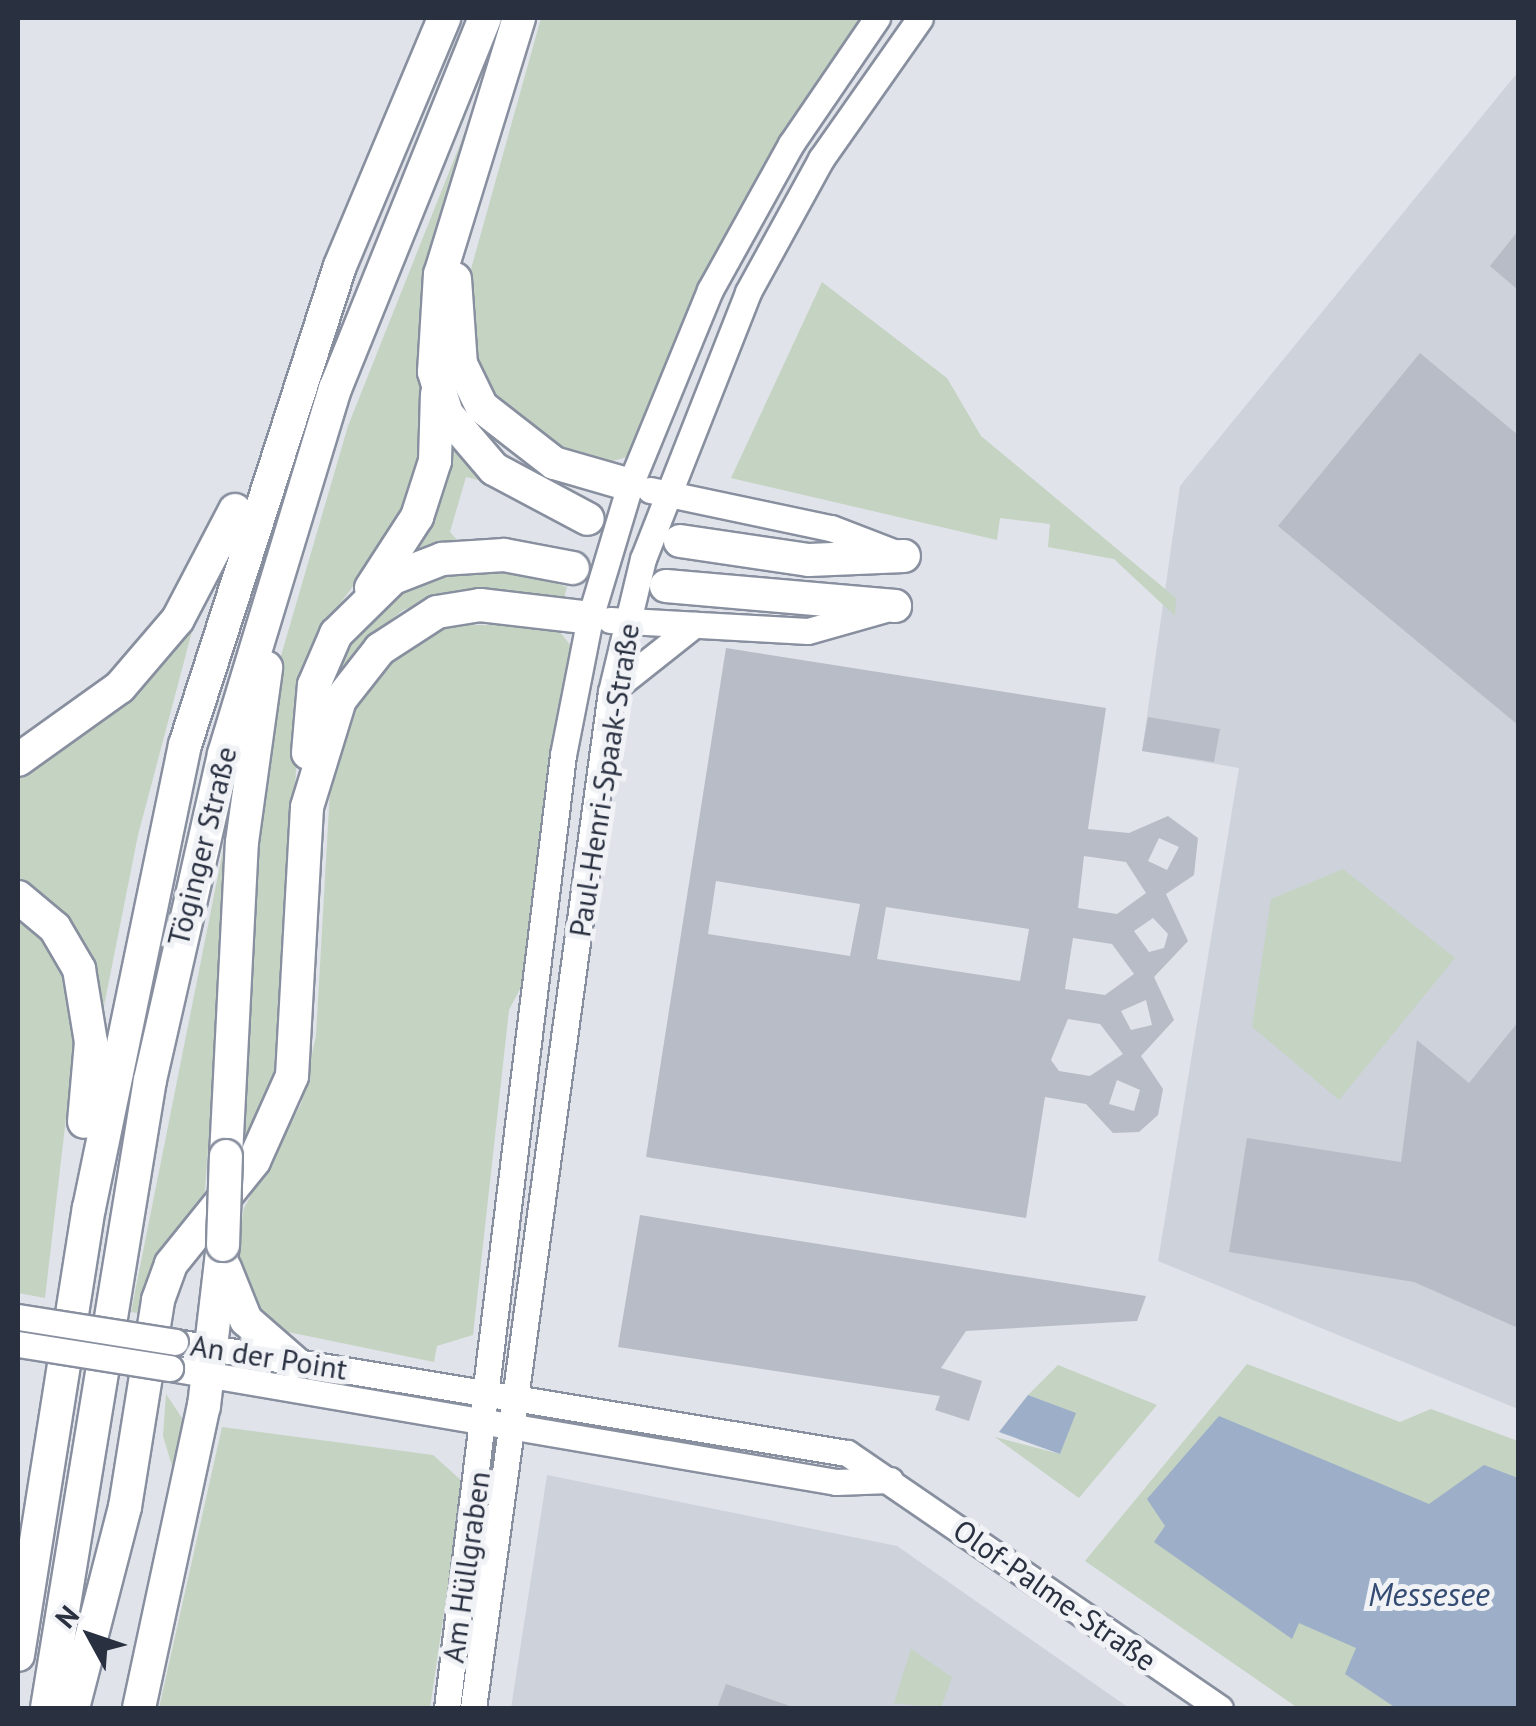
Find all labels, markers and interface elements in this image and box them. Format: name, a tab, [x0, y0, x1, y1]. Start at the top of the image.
street label: Paul-Henri-Spaak-Straße	[561, 621, 647, 939]
street label: Töginger Straße	[160, 743, 244, 949]
street label: An der Point	[188, 1327, 350, 1387]
street label: Am Hüllgraben	[435, 1469, 497, 1665]
street label: Olof-Palme-Straße	[947, 1512, 1163, 1678]
water label: Messesee	[1368, 1575, 1490, 1613]
north arrow	[40, 1586, 140, 1686]
text: N	[47, 1597, 87, 1635]

